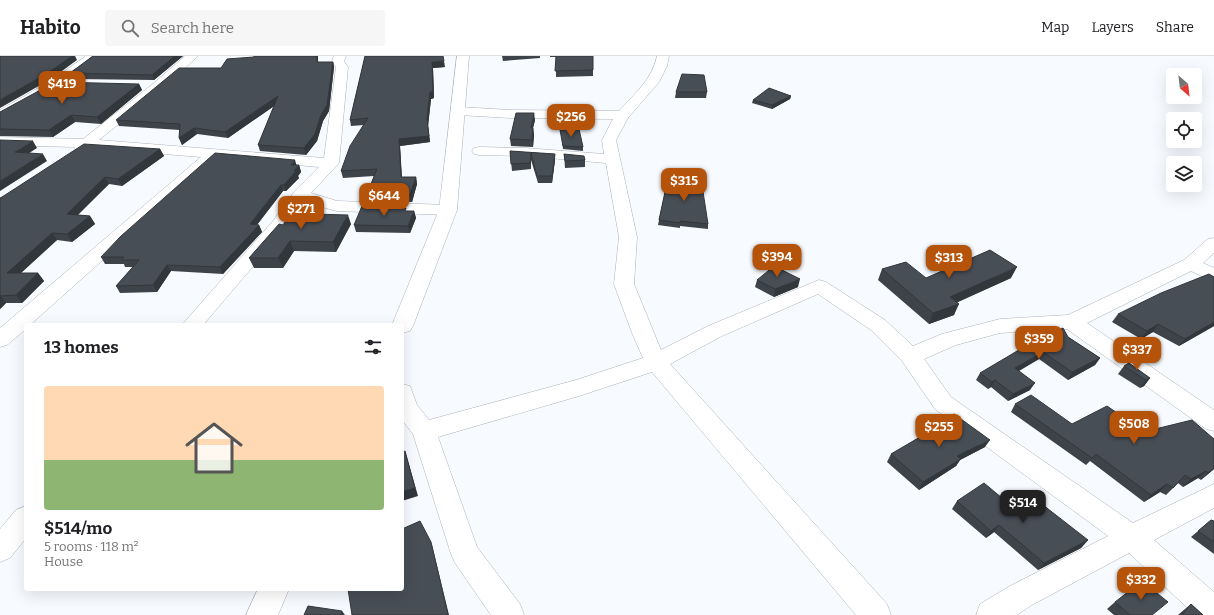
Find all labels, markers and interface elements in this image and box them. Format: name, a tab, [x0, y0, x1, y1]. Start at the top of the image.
search box	[105, 10, 385, 46]
text: Habito	[20, 16, 81, 39]
icon: search	[119, 17, 141, 39]
text: Search here	[151, 19, 234, 37]
text: Map	[1041, 19, 1069, 36]
text: Layers	[1091, 19, 1134, 36]
text: Share	[1156, 19, 1194, 36]
north arrow	[1166, 68, 1202, 104]
map controls	[1166, 68, 1202, 192]
pin: $419	[38, 71, 86, 105]
text: $419	[47, 76, 77, 91]
pin: $256	[547, 104, 595, 138]
text: $256	[556, 109, 586, 124]
button: locate	[1166, 112, 1202, 148]
button: layers	[1166, 156, 1202, 192]
pin: $315	[660, 168, 708, 202]
text: $315	[670, 173, 698, 188]
pin: $644	[360, 183, 408, 217]
text: $644	[368, 188, 400, 203]
pin: $271	[277, 196, 325, 230]
text: $271	[287, 201, 315, 216]
pin: $394	[753, 244, 801, 278]
pin: $313	[925, 245, 973, 279]
text: $394	[762, 249, 792, 264]
text: $313	[935, 250, 963, 265]
pin: $359	[1015, 326, 1063, 360]
text: $359	[1024, 331, 1054, 346]
icon: filters	[362, 336, 384, 358]
text: 13 homes	[44, 337, 119, 358]
pin: $337	[1113, 337, 1161, 371]
text: $337	[1122, 342, 1152, 357]
pin: $508	[1110, 411, 1158, 445]
icon: home	[178, 412, 250, 484]
pin: $255	[915, 414, 963, 448]
text: $508	[1118, 416, 1150, 431]
text: $255	[924, 419, 954, 434]
pin: $514	[999, 490, 1047, 524]
text: $514	[1009, 495, 1037, 510]
text: $514/mo	[44, 518, 112, 539]
text: 5 rooms · 118 m²	[44, 539, 138, 554]
text: House	[44, 554, 83, 569]
pin: $332	[1117, 567, 1165, 601]
text: $332	[1126, 572, 1156, 587]

